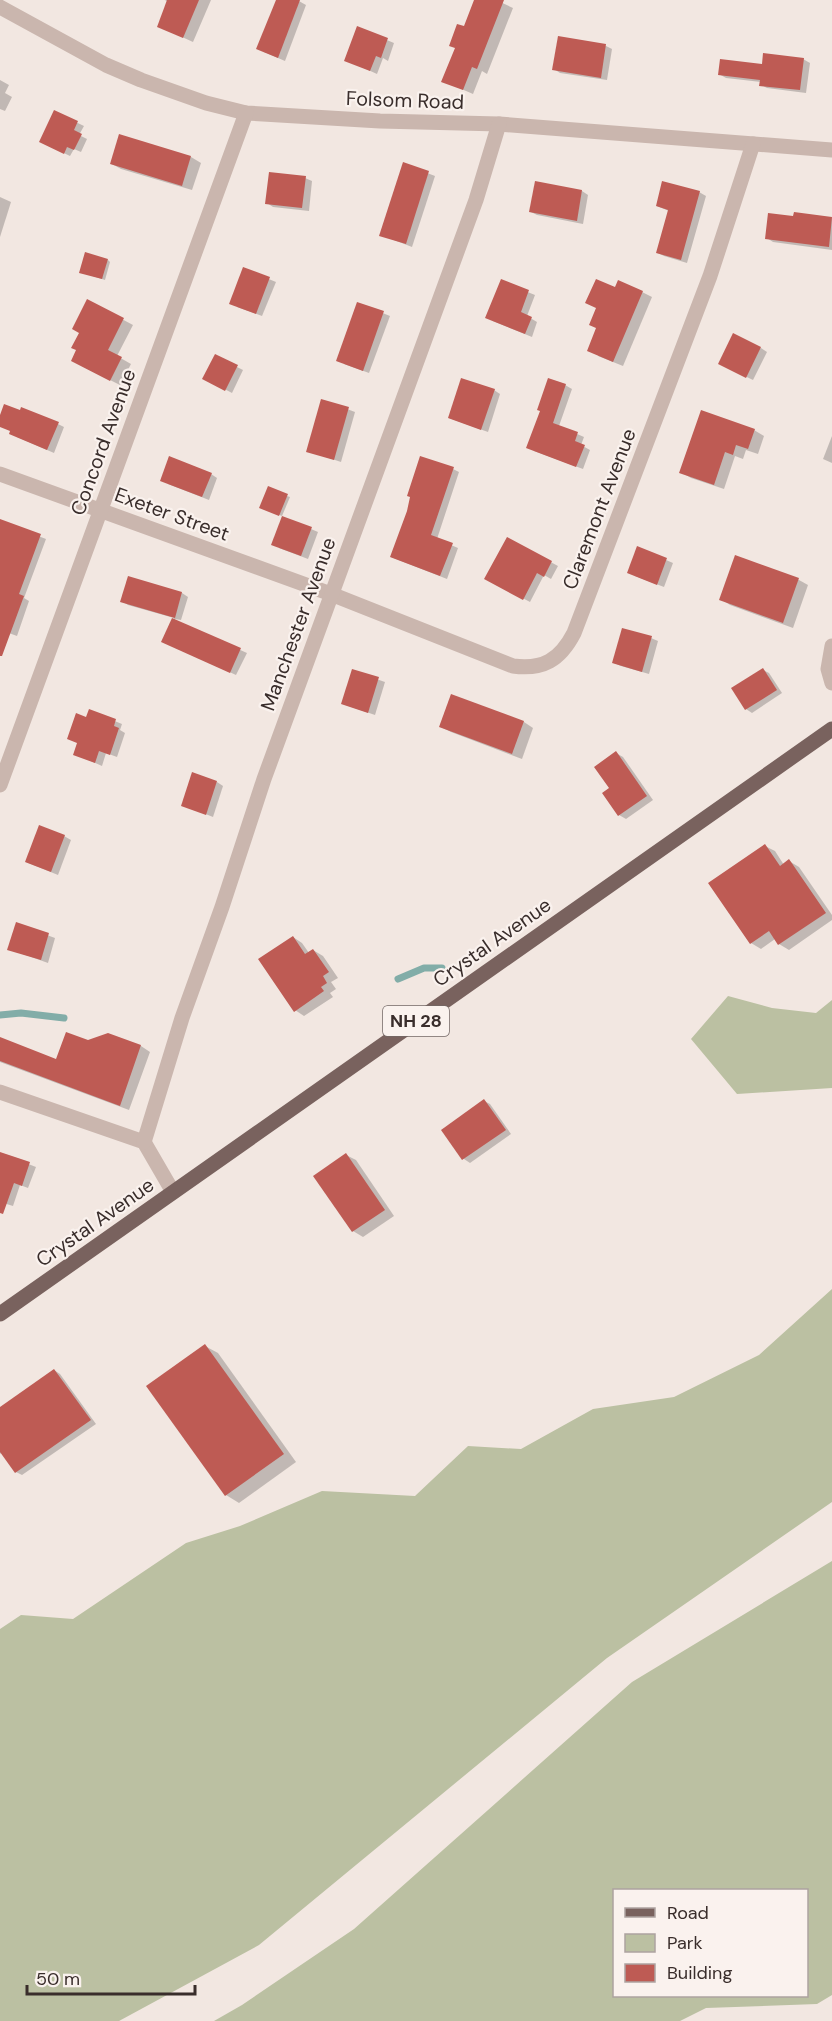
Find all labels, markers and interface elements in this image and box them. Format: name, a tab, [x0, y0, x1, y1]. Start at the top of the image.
street label: Folsom Road	[345, 85, 465, 115]
street label: Concord Avenue	[64, 365, 142, 519]
street label: Claremont Avenue	[556, 425, 642, 593]
street label: Exeter Street	[111, 481, 233, 547]
street label: Manchester Avenue	[255, 534, 341, 714]
street label: Crystal Avenue	[428, 892, 556, 992]
road number: NH 28	[383, 1006, 449, 1036]
street label: Crystal Avenue	[31, 1172, 159, 1272]
legend	[613, 1889, 808, 1997]
text: Road	[667, 1901, 709, 1925]
text: Park	[667, 1931, 703, 1955]
scale bar	[27, 1958, 195, 1996]
text: Building	[667, 1961, 732, 1985]
text: 50 m	[36, 1967, 80, 1991]

